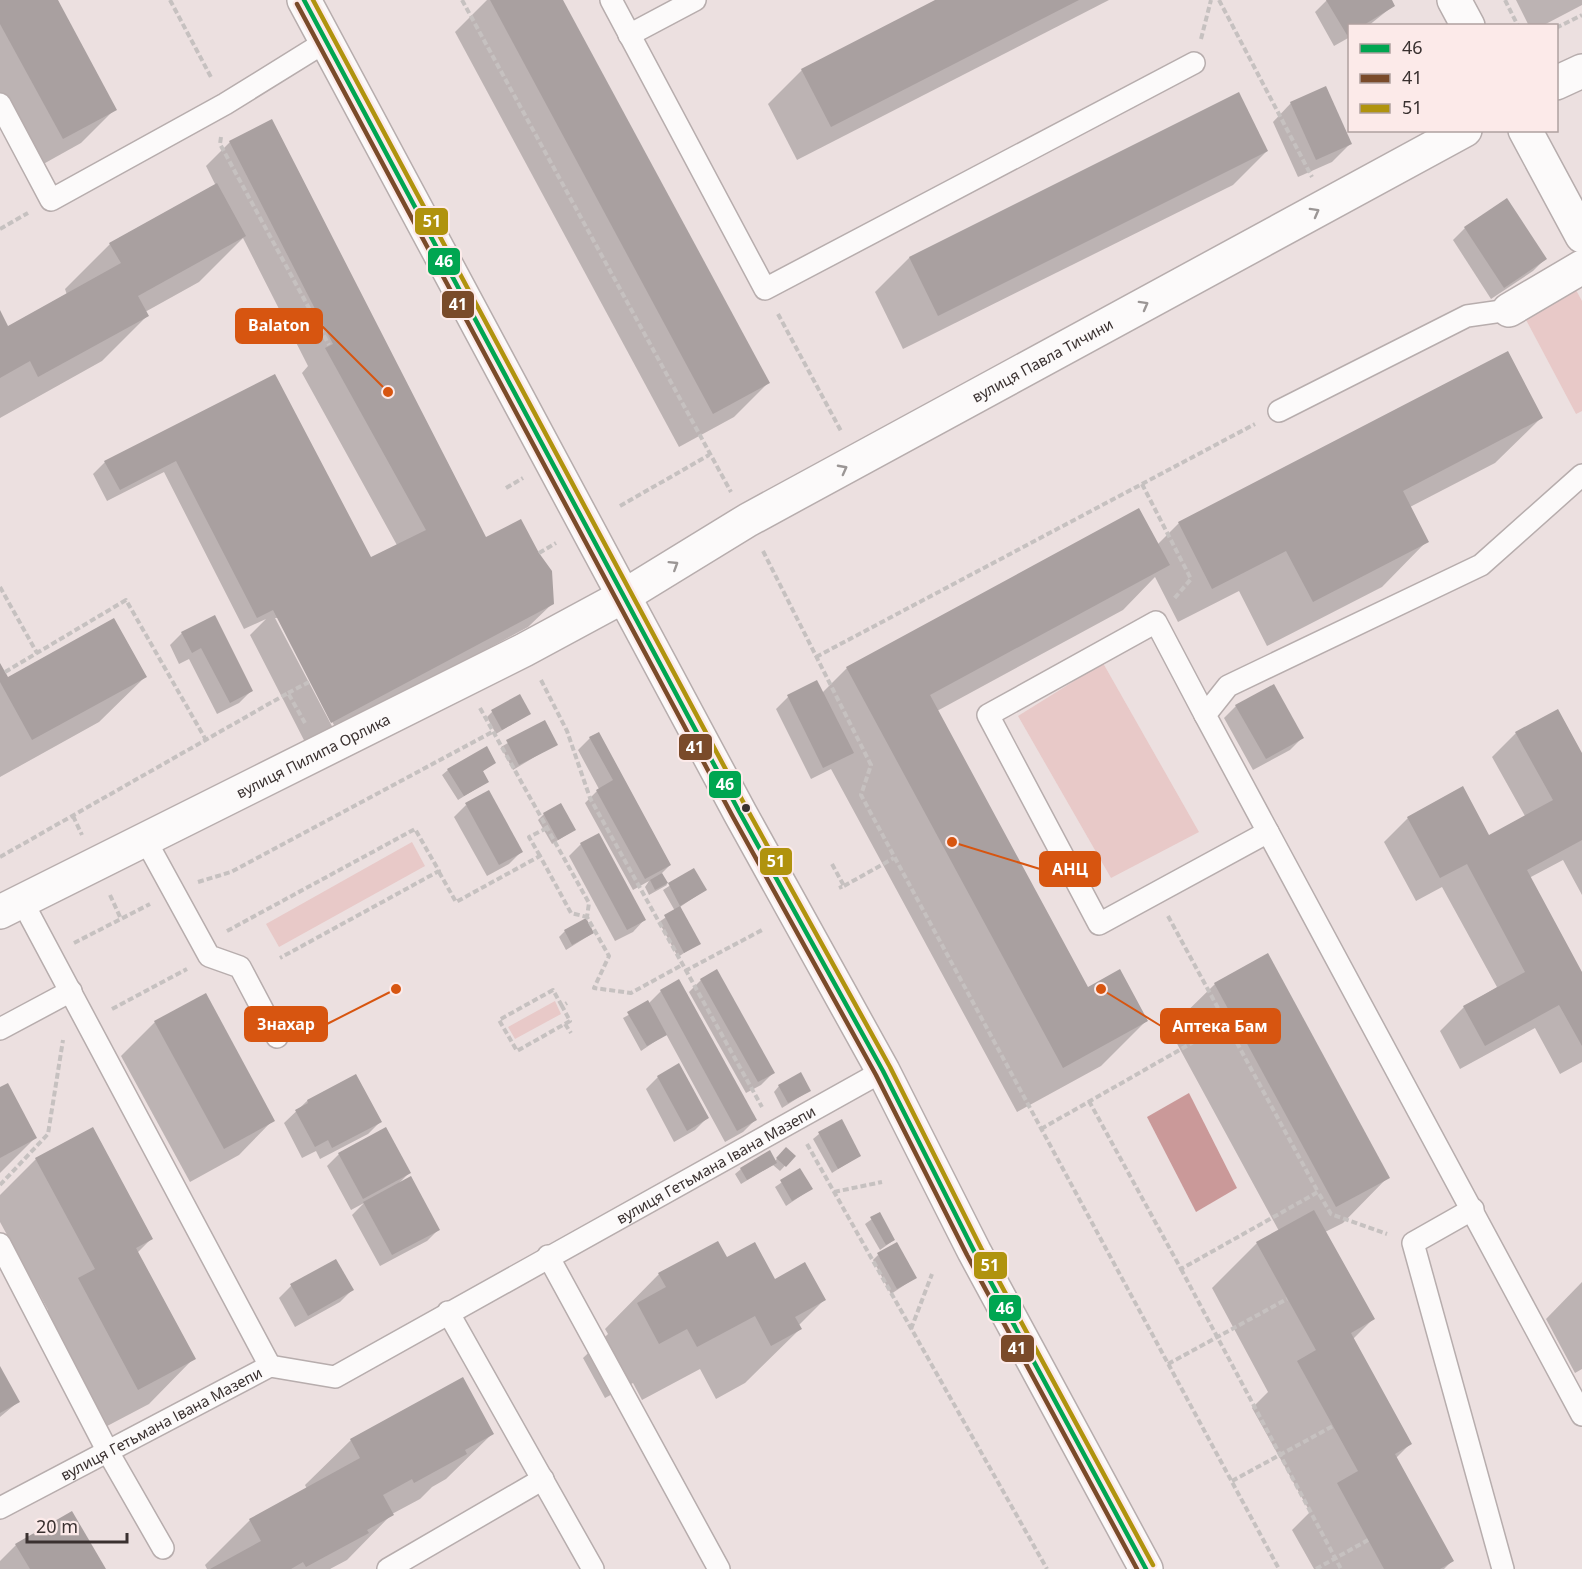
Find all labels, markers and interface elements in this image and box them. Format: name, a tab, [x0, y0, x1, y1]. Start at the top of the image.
legend	[1348, 24, 1558, 132]
text: 46	[1402, 35, 1423, 59]
text: 41	[1402, 65, 1423, 89]
text: 51	[1402, 95, 1423, 119]
line badge: 51	[414, 207, 449, 236]
one-way arrow	[1309, 208, 1319, 219]
text: 51	[423, 210, 441, 232]
line badge: 46	[427, 247, 461, 276]
text: 46	[435, 250, 453, 272]
line badge: 41	[441, 290, 475, 319]
text: 41	[449, 293, 467, 315]
one-way arrow	[1137, 301, 1148, 312]
callout: Balaton	[236, 309, 322, 343]
street label: вулиця Павла Тичини	[968, 313, 1116, 406]
text: Balaton	[248, 314, 310, 336]
one-way arrow	[837, 465, 847, 476]
one-way arrow	[668, 561, 678, 573]
street label: вулиця Пилипа Орлика	[233, 709, 393, 802]
line badge: 41	[678, 733, 713, 761]
text: 41	[686, 736, 704, 758]
line badge: 46	[708, 770, 742, 799]
text: 46	[716, 773, 734, 795]
unlabelled marker	[740, 802, 752, 814]
line badge: 51	[759, 847, 793, 876]
text: 51	[767, 850, 785, 872]
callout: АНЦ	[1040, 852, 1100, 886]
text: АНЦ	[1052, 858, 1088, 880]
callout: Знахар	[245, 1007, 327, 1041]
callout: Аптека Бам	[1161, 1009, 1280, 1043]
text: Знахар	[257, 1013, 315, 1035]
text: Аптека Бам	[1172, 1015, 1268, 1037]
street label: вулиця Гетьмана Івана Мазепи	[612, 1101, 819, 1228]
line badge: 51	[973, 1251, 1008, 1280]
text: 51	[981, 1254, 999, 1276]
line badge: 46	[988, 1294, 1022, 1322]
text: 46	[996, 1297, 1014, 1319]
line badge: 41	[1000, 1334, 1035, 1363]
text: 41	[1008, 1337, 1026, 1359]
street label: вулиця Гетьмана Івана Мазепи	[57, 1362, 265, 1485]
scale bar	[27, 1506, 128, 1544]
text: 20 m	[36, 1514, 78, 1538]

